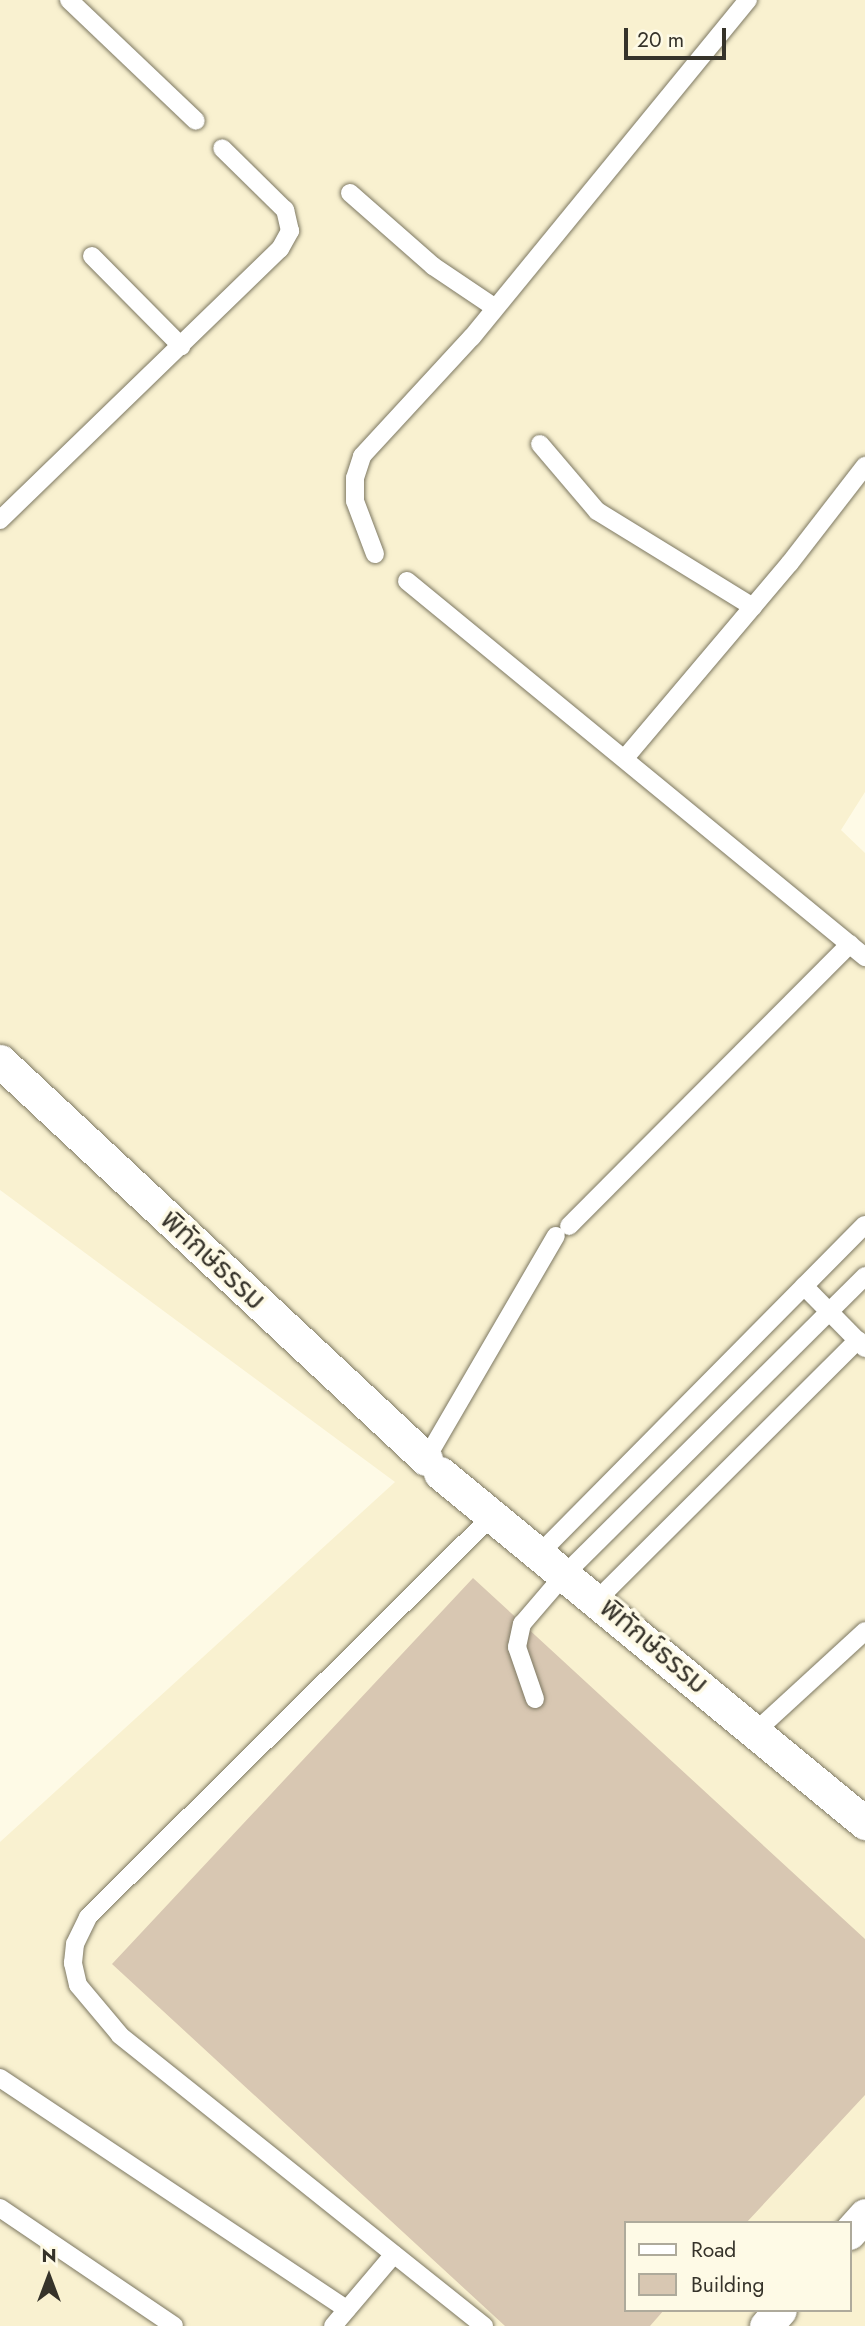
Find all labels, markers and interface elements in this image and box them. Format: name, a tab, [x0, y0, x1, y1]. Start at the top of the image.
scale bar	[627, 14, 728, 58]
text: 20 m	[637, 25, 684, 55]
street label: พิทักษ์ธรรม	[154, 1203, 272, 1317]
street label: พิทักษ์ธรรม	[593, 1591, 715, 1701]
legend	[624, 2221, 851, 2312]
text: Road	[691, 2235, 736, 2265]
north arrow	[14, 2242, 84, 2312]
text: N	[41, 2242, 57, 2269]
text: Building	[691, 2270, 764, 2300]

